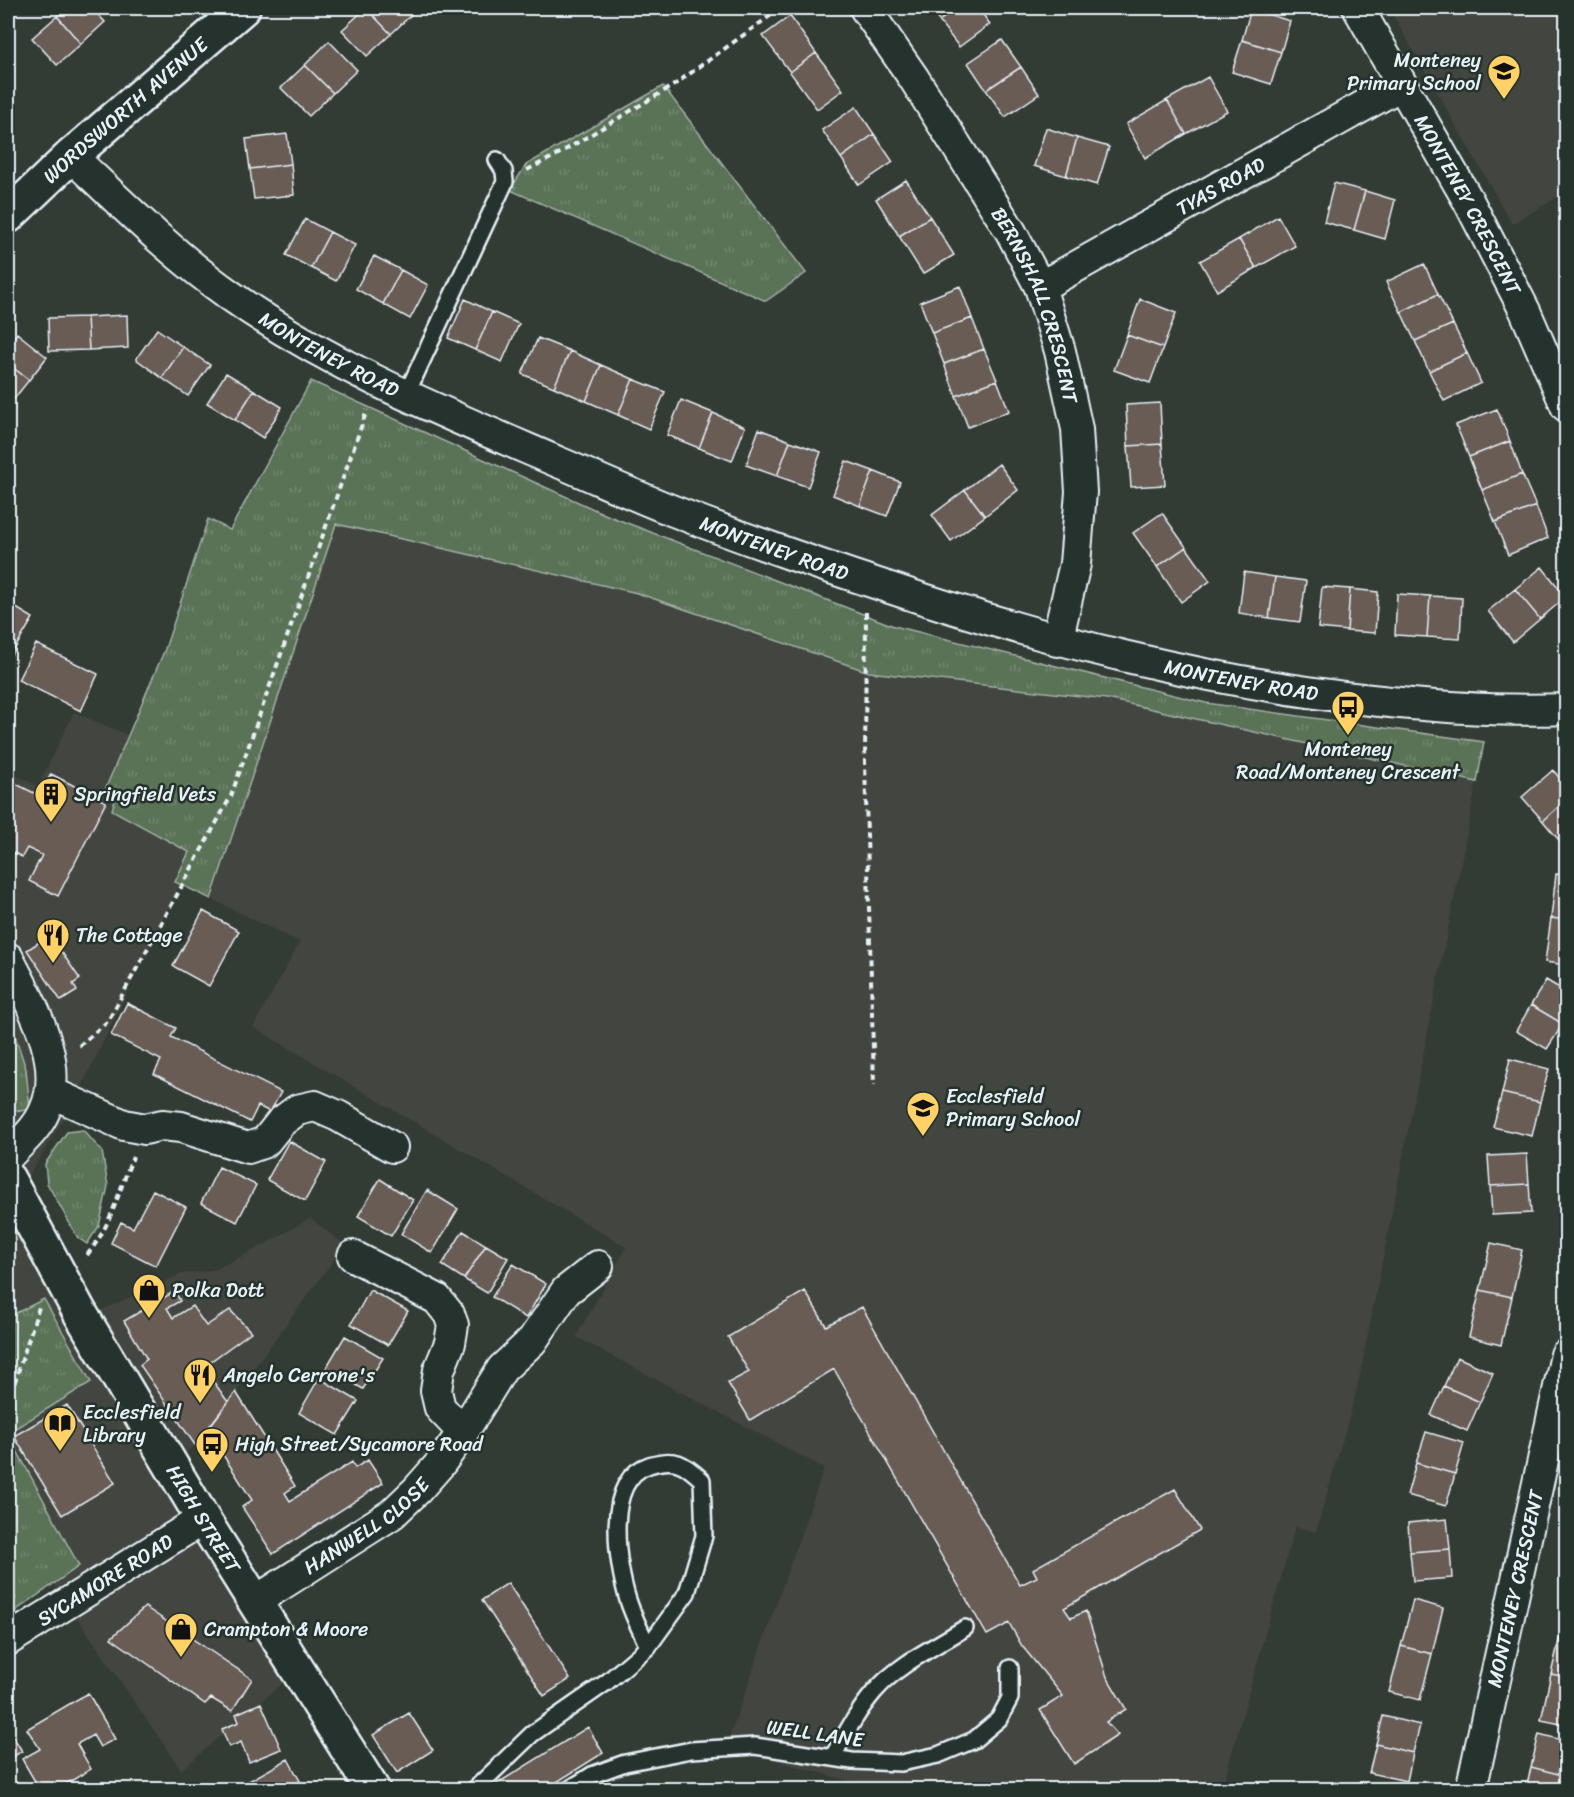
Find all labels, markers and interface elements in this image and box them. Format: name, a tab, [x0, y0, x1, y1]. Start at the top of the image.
street label: WORDSWORTH AVENUE	[35, 27, 218, 193]
place label: Monteney Primary School	[1347, 43, 1482, 101]
school or university icon: Monteney Primary School	[1486, 53, 1522, 100]
street label: MONTENEY CRESCENT	[1404, 108, 1531, 302]
street label: TYAS ROAD	[1170, 147, 1272, 226]
street label: BERNSHALL CRESCENT	[981, 200, 1088, 408]
street label: MONTENEY ROAD	[252, 302, 405, 407]
street label: MONTENEY ROAD	[695, 506, 853, 591]
street label: MONTENEY ROAD	[1161, 649, 1320, 711]
bus stop icon: Monteney Road/Monteney Crescent	[1330, 689, 1366, 736]
place label: Monteney Road/Monteney Crescent	[1236, 732, 1461, 790]
building icon: Springfield Vets	[33, 776, 69, 823]
place label: Springfield Vets	[74, 777, 217, 812]
restaurant icon: The Cottage	[35, 917, 71, 964]
place label: The Cottage	[76, 918, 183, 953]
place label: Ecclesfield Primary School	[946, 1079, 1081, 1137]
school or university icon: Ecclesfield Primary School	[905, 1090, 941, 1137]
shop icon: Polka Dott	[131, 1272, 167, 1319]
place label: Polka Dott	[172, 1273, 265, 1308]
restaurant icon: Angelo Cerrone's	[182, 1357, 218, 1404]
place label: Angelo Cerrone's	[222, 1358, 376, 1393]
place label: Ecclesfield Library	[83, 1395, 182, 1453]
library icon: Ecclesfield Library	[42, 1405, 78, 1452]
bus stop icon: High Street/Sycamore Road	[194, 1426, 230, 1473]
place label: High Street/Sycamore Road	[235, 1427, 484, 1462]
street label: HIGH STREET	[156, 1458, 251, 1582]
street label: HANWELL CLOSE	[296, 1468, 440, 1584]
street label: MONTENEY CRESCENT	[1477, 1486, 1554, 1691]
street label: SYCAMORE ROAD	[30, 1525, 180, 1636]
shop icon: Crampton & Moore	[163, 1611, 199, 1658]
place label: Crampton & Moore	[204, 1612, 368, 1647]
street label: WELL LANE	[764, 1709, 868, 1758]

